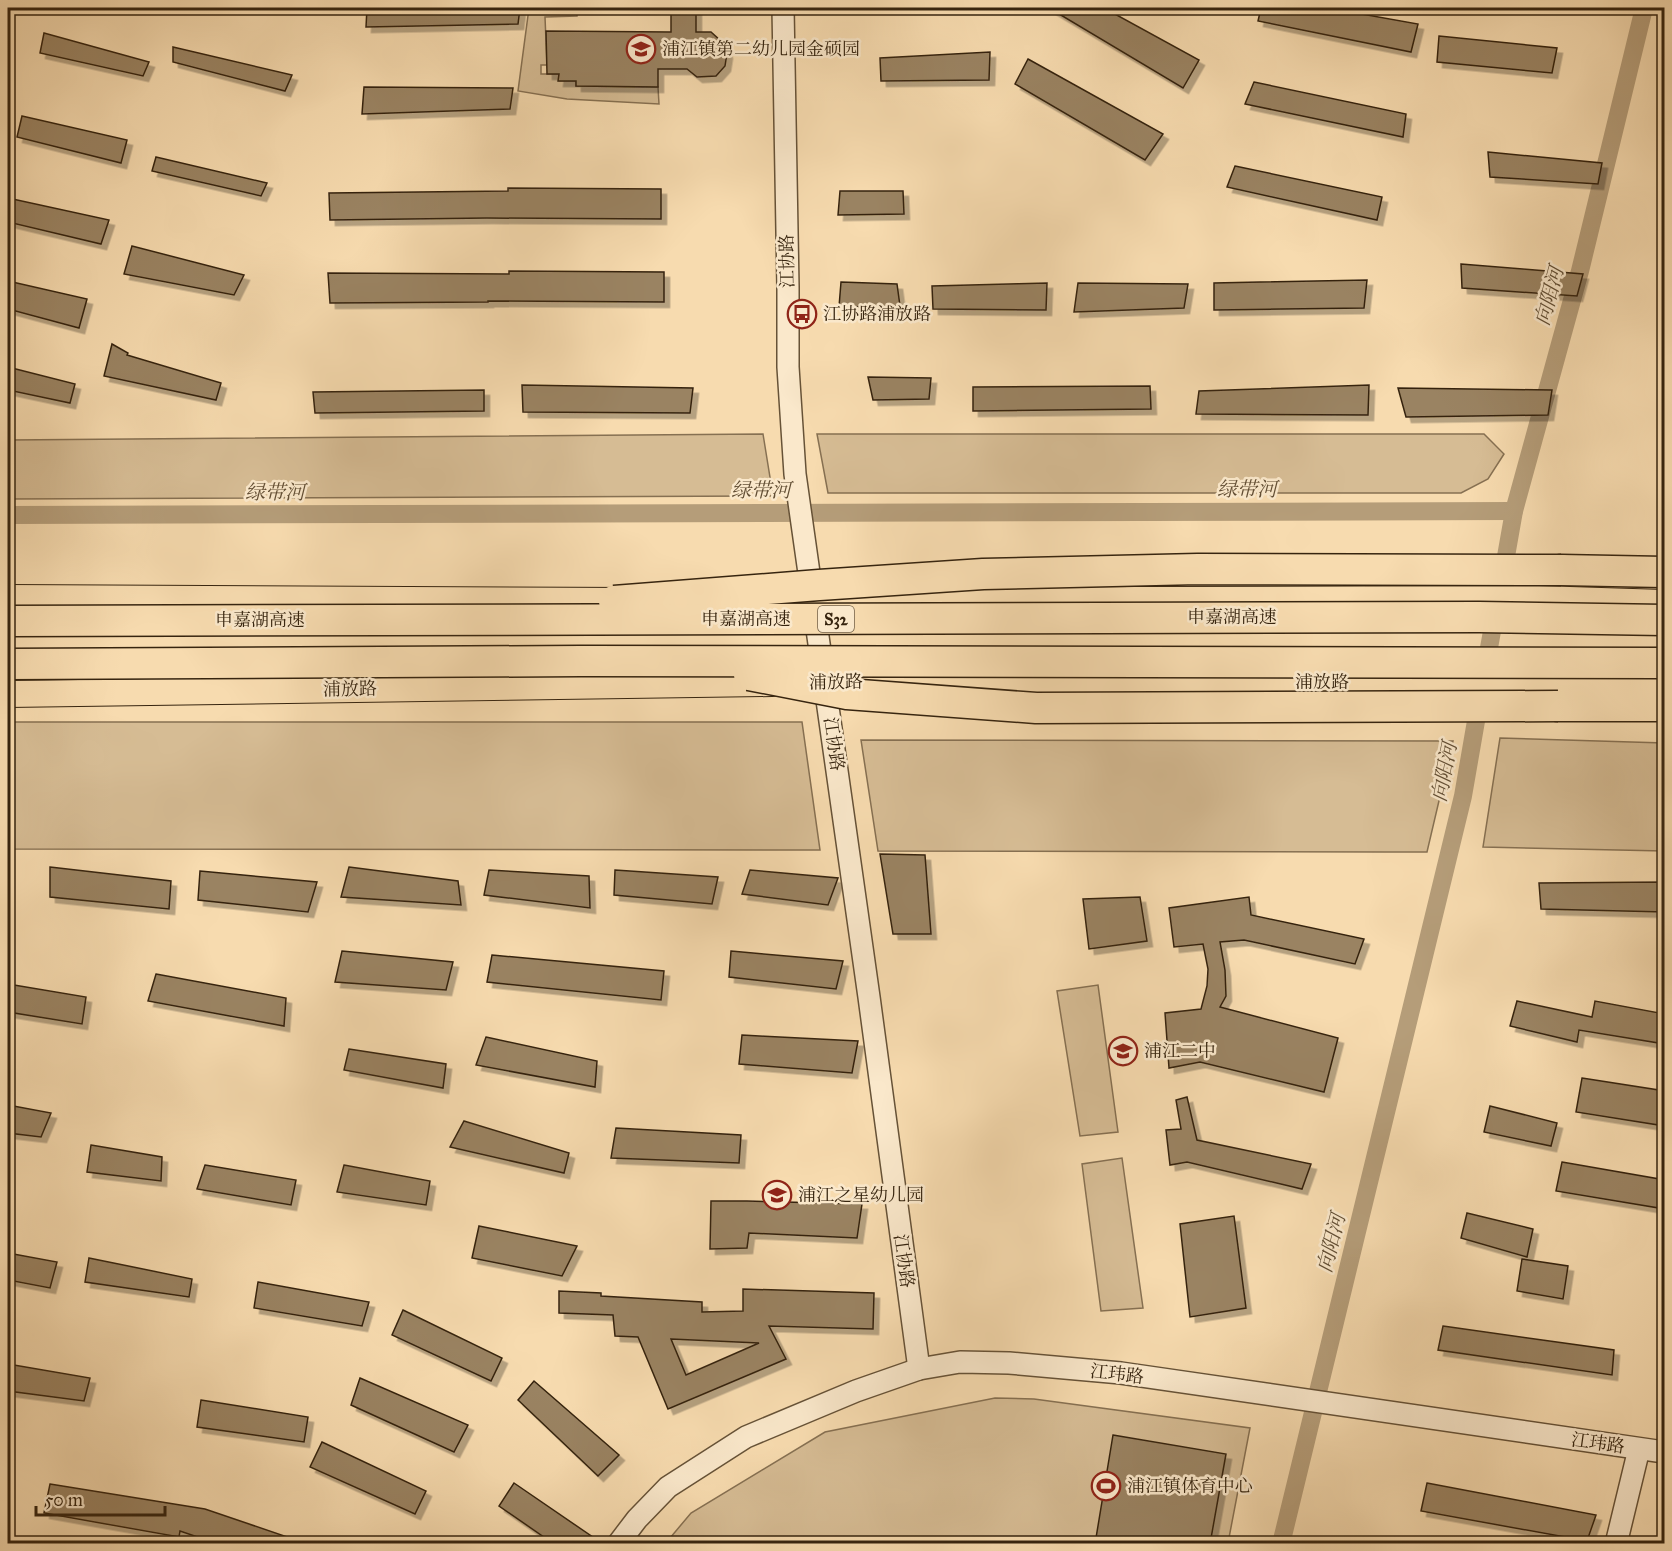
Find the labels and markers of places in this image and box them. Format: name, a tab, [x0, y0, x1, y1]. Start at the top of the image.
school or university icon: 浦江镇第二幼儿园金硕园	[625, 33, 657, 65]
place label: 浦江镇第二幼儿园金硕园	[662, 38, 860, 60]
bus stop icon: 江协路浦放路	[786, 298, 818, 330]
place label: 江协路浦放路	[823, 303, 931, 325]
school or university icon: 浦江二中	[1107, 1035, 1139, 1067]
place label: 浦江二中	[1144, 1040, 1216, 1062]
school or university icon: 浦江之星幼儿园	[761, 1179, 793, 1211]
place label: 浦江之星幼儿园	[798, 1184, 924, 1206]
sports icon: 浦江镇体育中心	[1090, 1470, 1122, 1502]
place label: 浦江镇体育中心	[1127, 1475, 1253, 1497]

